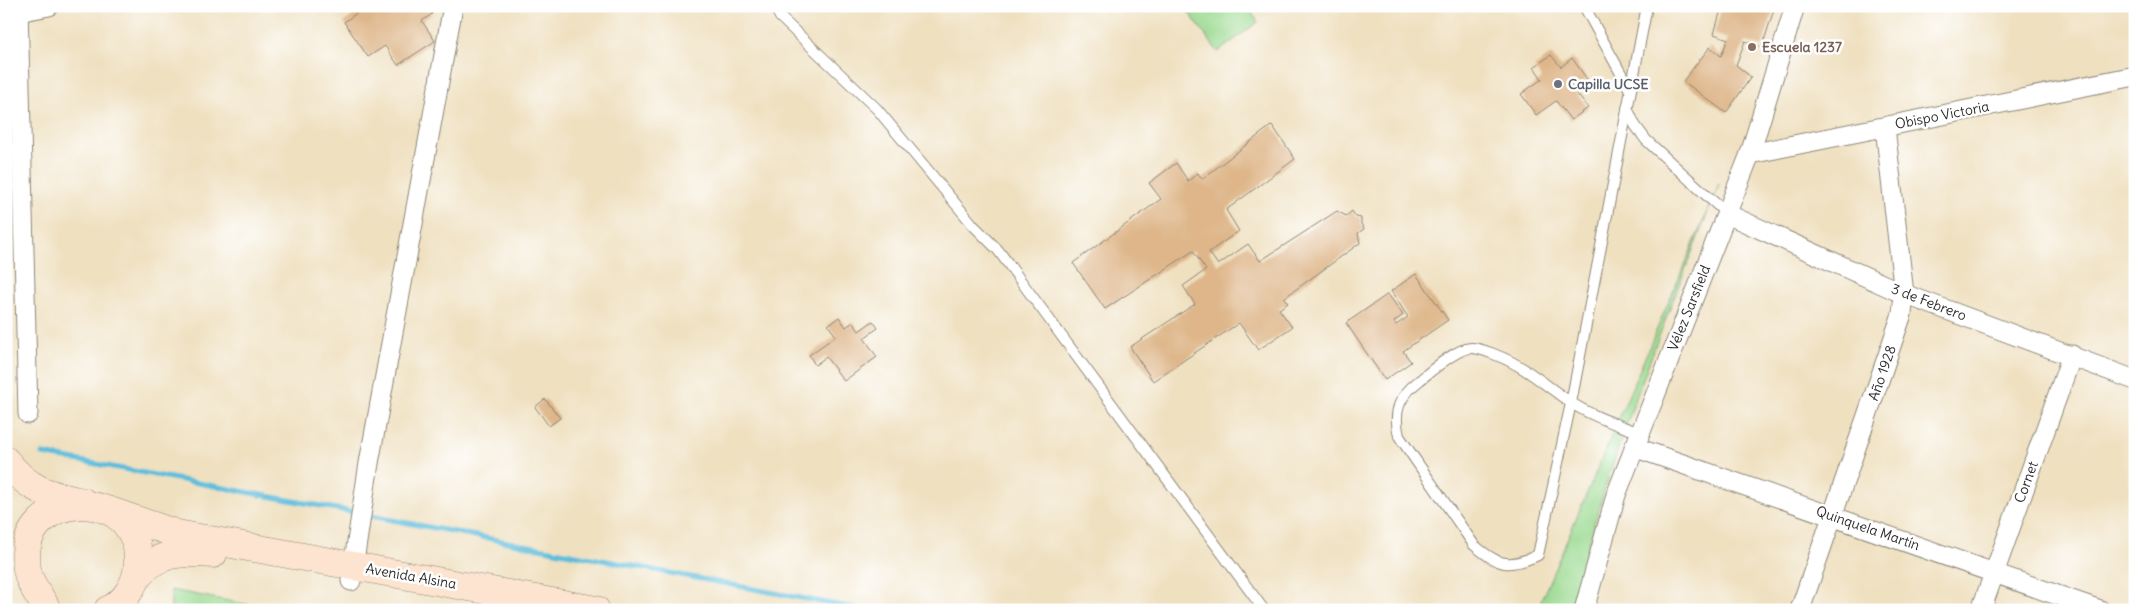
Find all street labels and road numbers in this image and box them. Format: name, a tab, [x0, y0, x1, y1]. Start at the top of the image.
street label: Obispo Victoria	[1893, 97, 1991, 133]
street label: Vélez Sarsfield	[1664, 262, 1714, 354]
street label: 3 de Febrero	[1889, 279, 1969, 325]
street label: Año 1928	[1864, 343, 1900, 403]
street label: Cornet	[2010, 458, 2042, 505]
street label: Quinquela Martín	[1814, 502, 1922, 554]
street label: Avenida Alsina	[364, 559, 458, 593]

